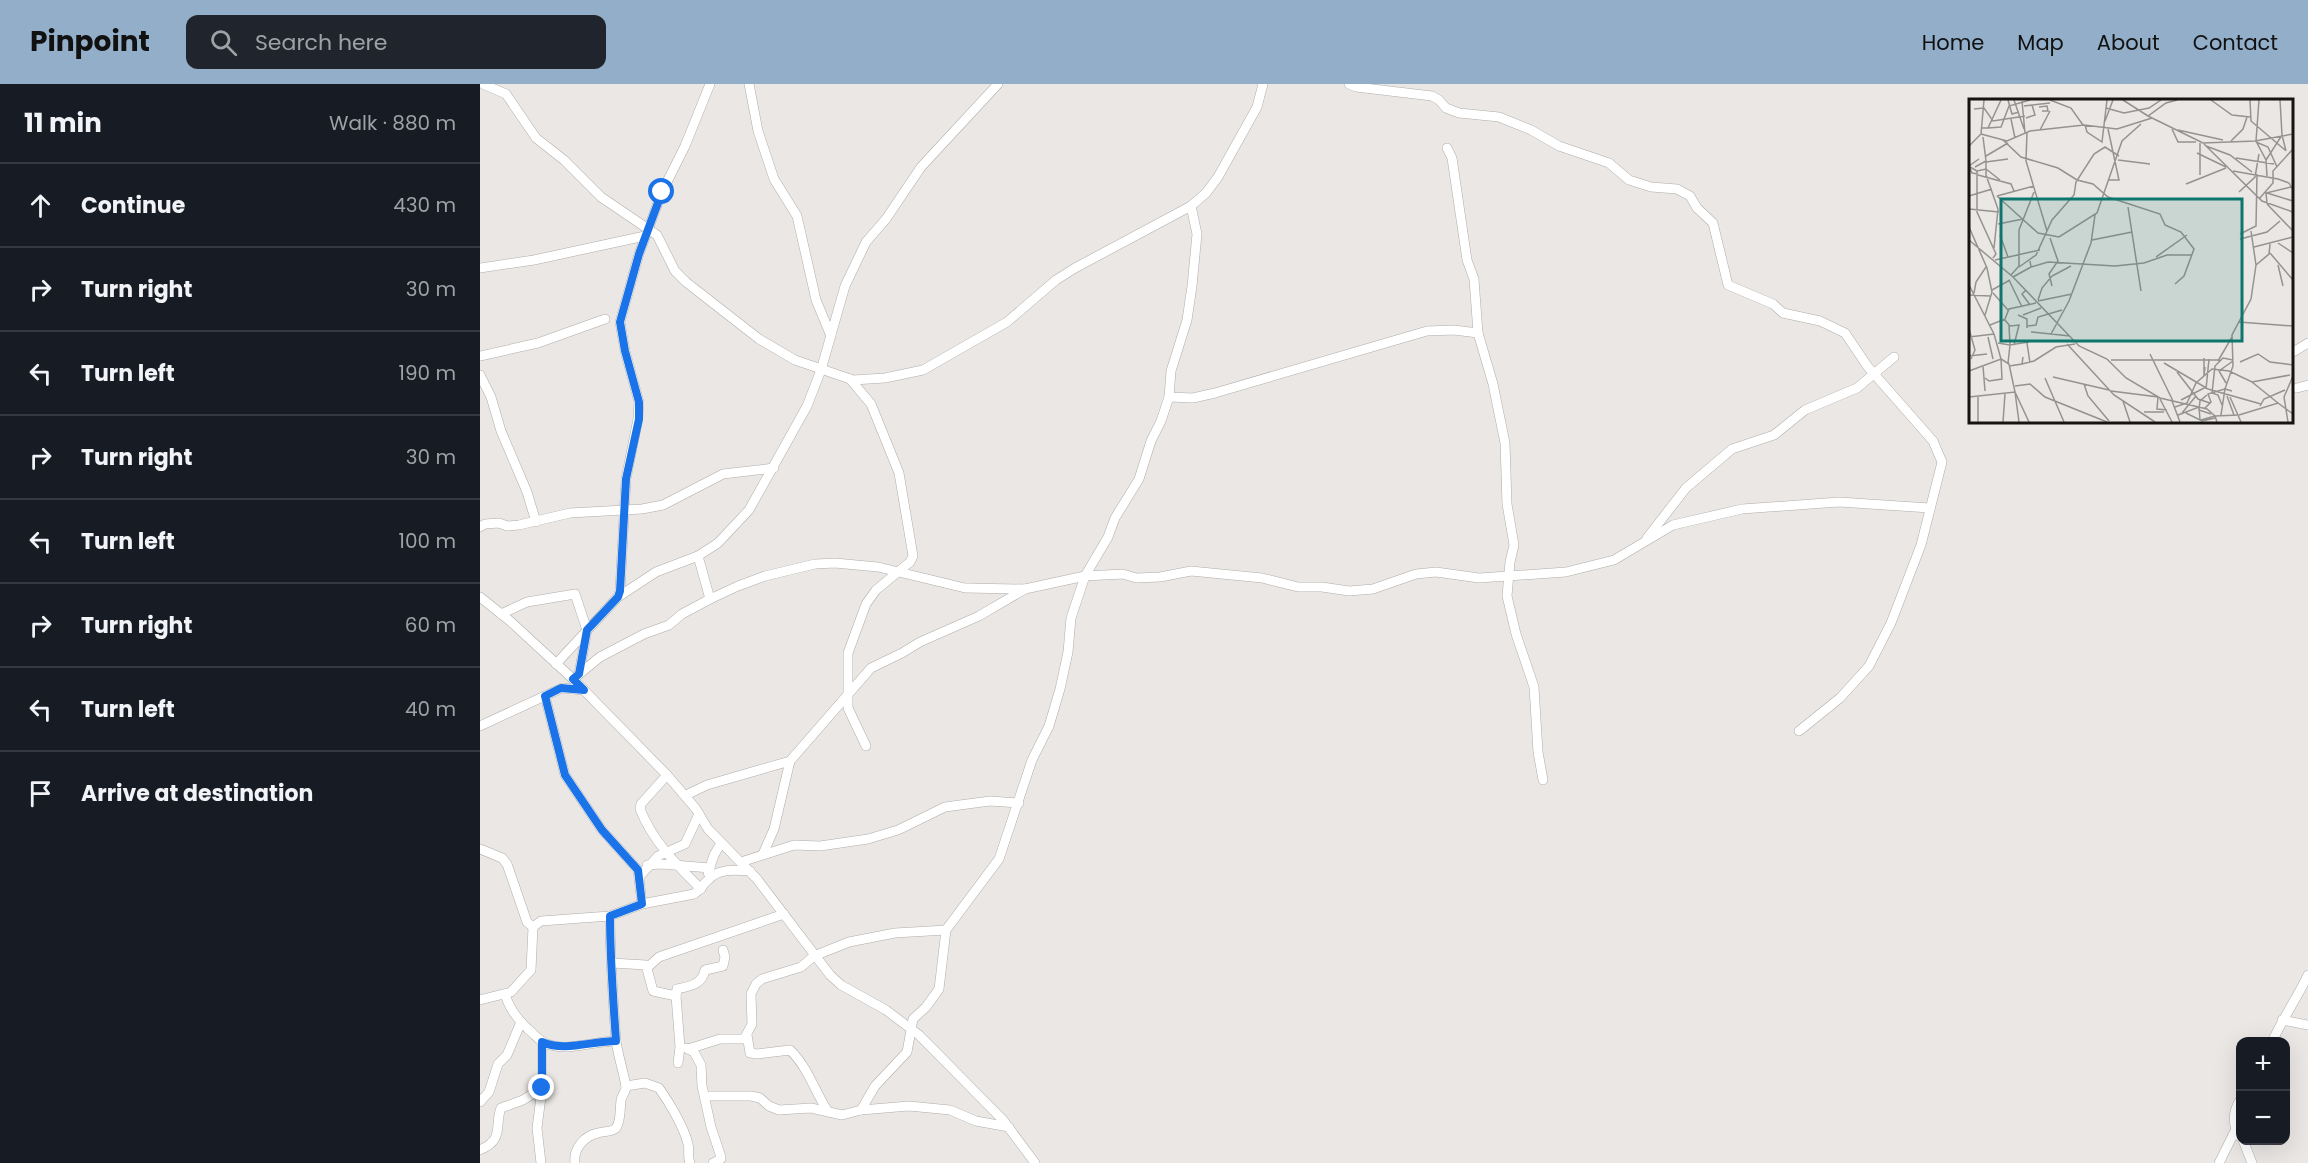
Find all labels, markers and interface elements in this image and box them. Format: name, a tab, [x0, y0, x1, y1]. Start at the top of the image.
search box	[186, 15, 606, 69]
text: Pinpoint	[30, 22, 150, 61]
icon: search	[207, 26, 240, 59]
text: Search here	[255, 27, 387, 58]
text: Home	[1922, 28, 1984, 57]
text: Map	[2017, 28, 2064, 57]
text: About	[2097, 28, 2160, 57]
text: Contact	[2193, 28, 2278, 57]
inset map	[1969, 99, 2293, 423]
text: 11 min	[24, 105, 102, 141]
text: Walk · 880 m	[329, 109, 456, 137]
route start	[648, 178, 674, 204]
icon: ahead	[24, 189, 57, 222]
text: Continue	[81, 190, 185, 221]
text: 430 m	[393, 191, 456, 219]
icon: right	[24, 273, 57, 306]
text: Turn right	[81, 274, 192, 305]
text: 30 m	[406, 275, 456, 303]
icon: left	[24, 357, 57, 390]
text: Turn left	[81, 358, 175, 389]
text: 190 m	[399, 359, 456, 387]
icon: right	[24, 441, 57, 474]
text: Turn right	[81, 442, 192, 473]
text: 30 m	[406, 443, 456, 471]
icon: left	[24, 525, 57, 558]
text: Turn left	[81, 526, 175, 557]
text: 100 m	[399, 527, 456, 555]
icon: right	[24, 609, 57, 642]
text: Turn right	[81, 610, 192, 641]
text: 60 m	[405, 611, 456, 639]
icon: left	[24, 693, 57, 726]
text: Turn left	[81, 694, 175, 725]
text: 40 m	[405, 695, 456, 723]
icon: arrive	[24, 777, 57, 810]
text: Arrive at destination	[81, 778, 313, 809]
map controls	[2236, 1037, 2290, 1145]
button: +	[2236, 1037, 2290, 1091]
route end	[528, 1074, 554, 1100]
button: −	[2236, 1091, 2290, 1145]

